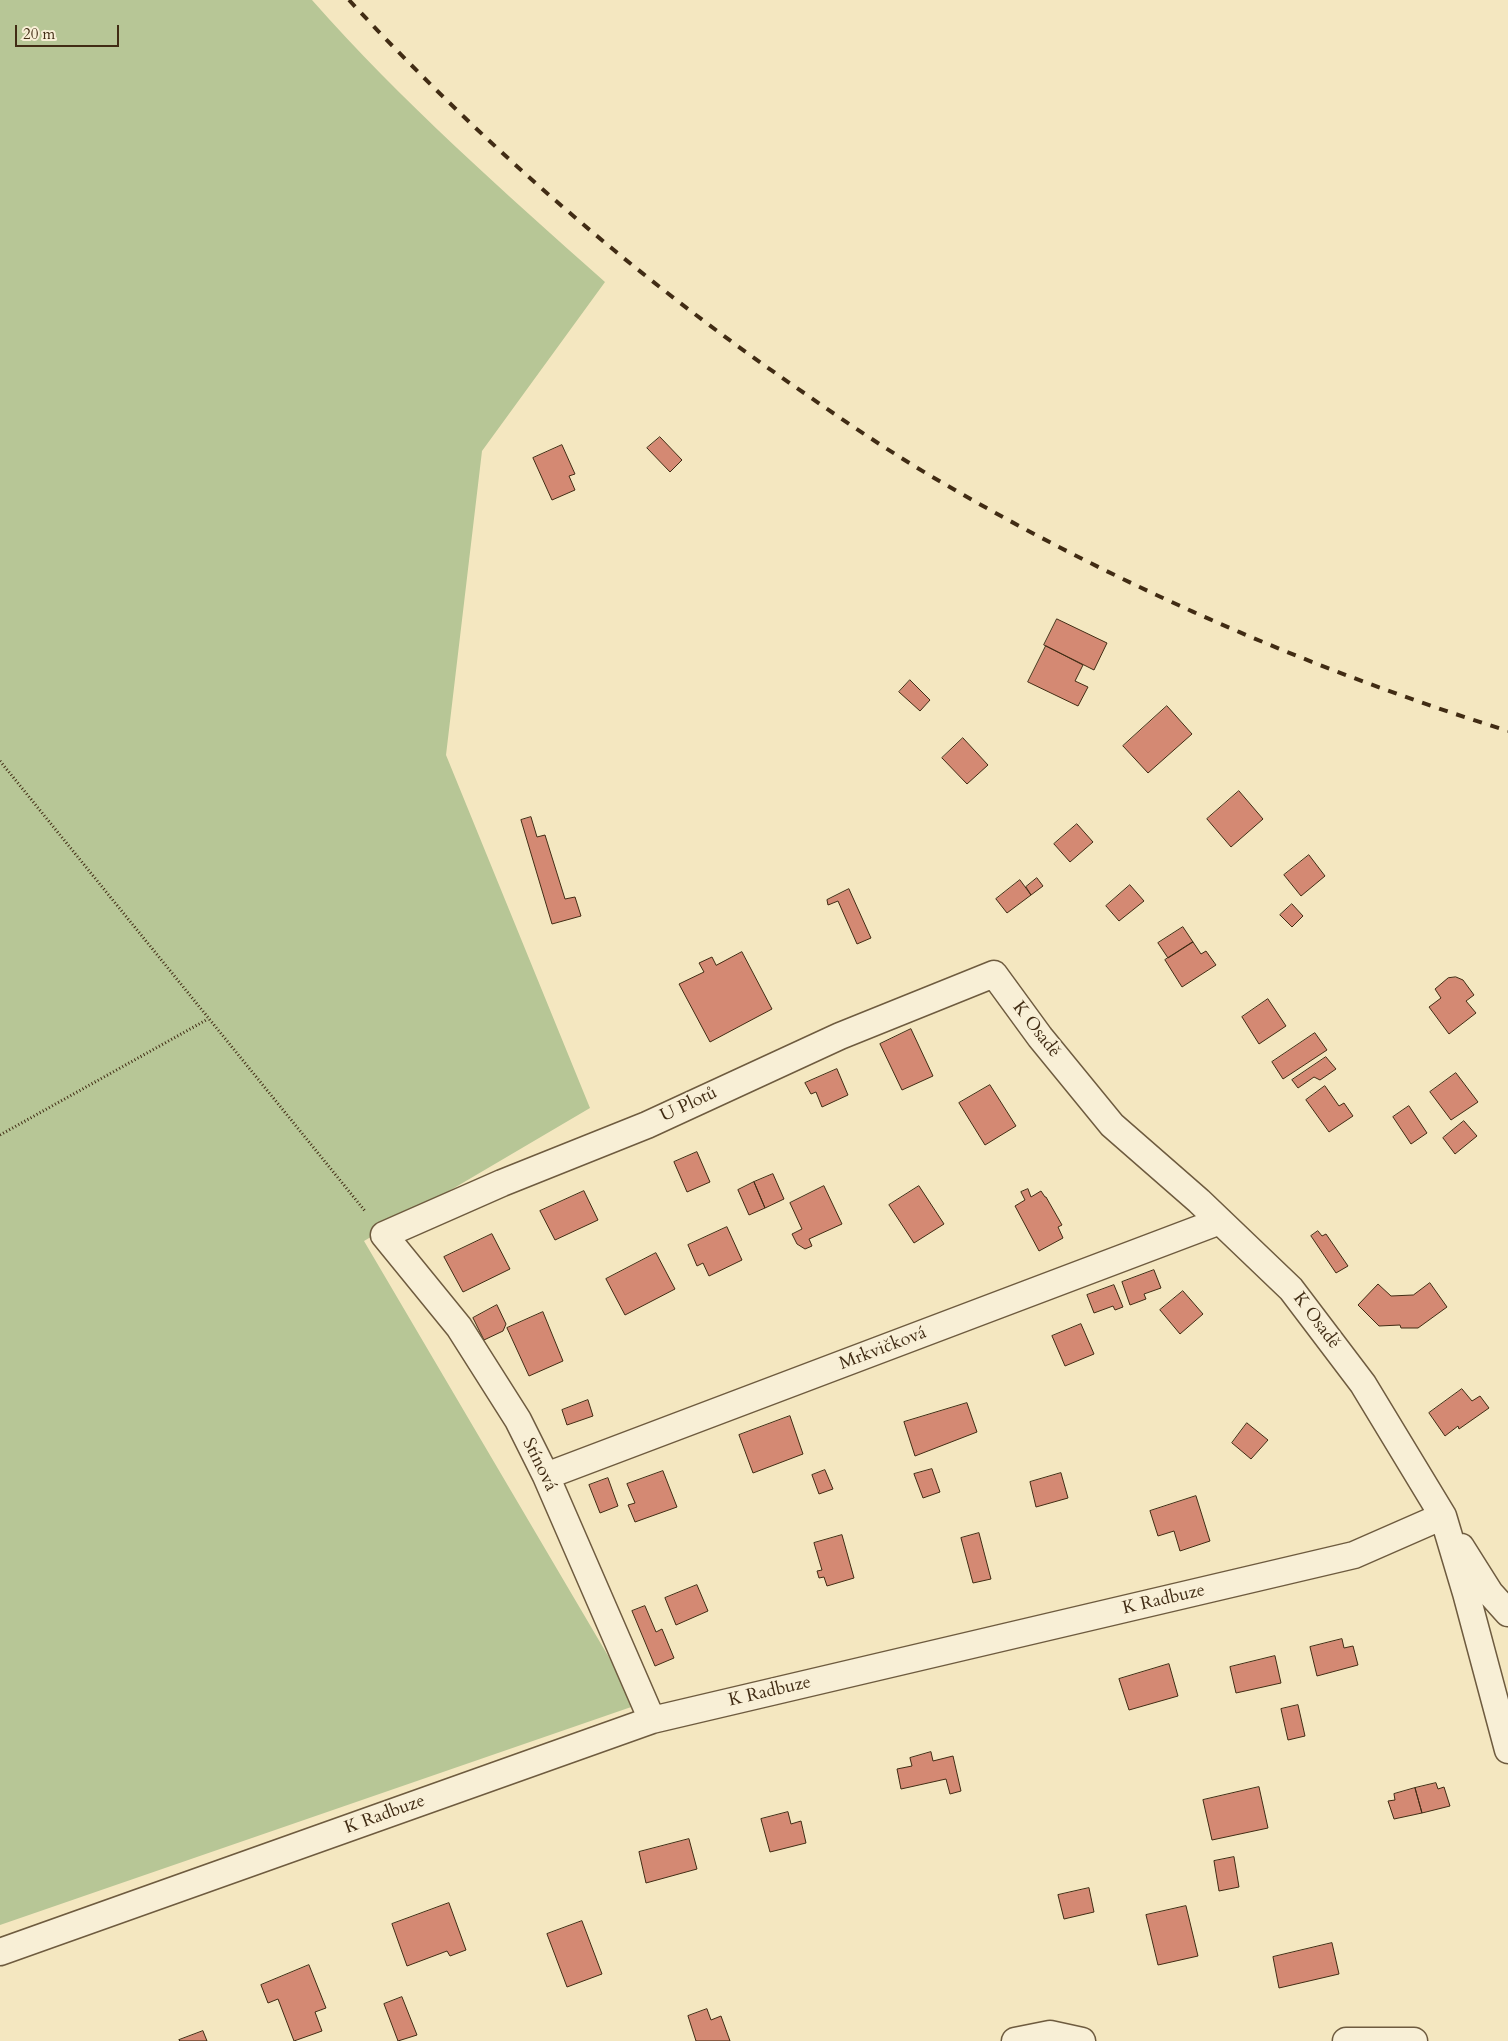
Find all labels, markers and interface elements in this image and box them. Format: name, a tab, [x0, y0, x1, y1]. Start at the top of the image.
scale bar	[18, 15, 121, 47]
text: 20 m	[23, 24, 55, 44]
street label: K Osadě	[1007, 998, 1065, 1062]
street label: U Plotů	[657, 1083, 721, 1127]
street label: K Osadě	[1288, 1288, 1344, 1354]
street label: Mrkvičková	[836, 1322, 930, 1376]
street label: Stínová	[517, 1435, 561, 1495]
street label: K Radbuze	[1121, 1580, 1207, 1620]
street label: K Radbuze	[727, 1672, 813, 1712]
street label: K Radbuze	[342, 1791, 428, 1839]

